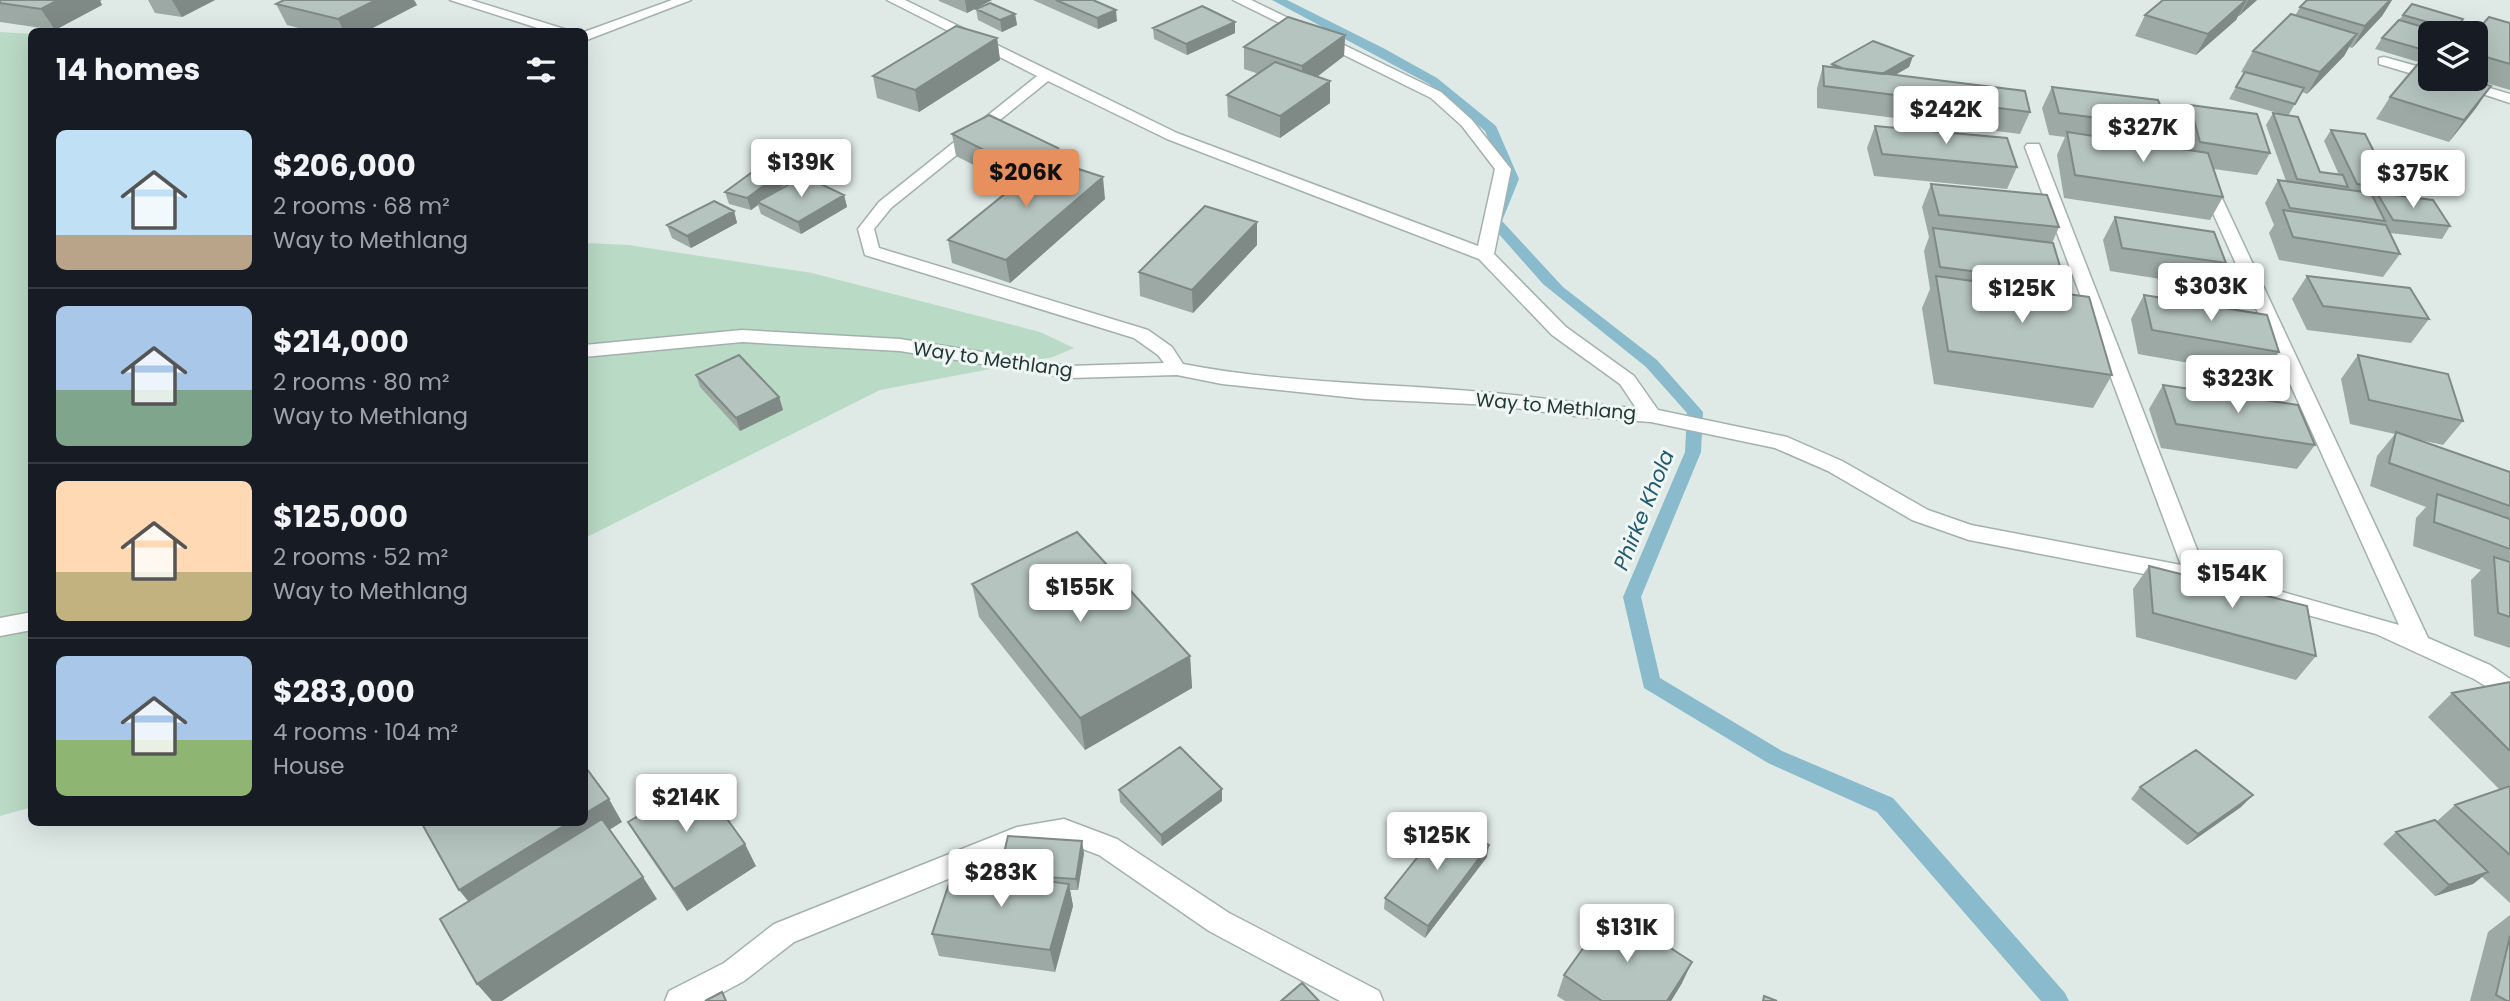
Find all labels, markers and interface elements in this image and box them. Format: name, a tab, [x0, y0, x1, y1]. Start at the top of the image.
map controls	[2418, 21, 2488, 91]
button: layers	[2418, 21, 2488, 91]
text: 14 homes	[56, 48, 200, 91]
icon: filters	[522, 51, 560, 89]
pin: $242K	[1897, 86, 1995, 146]
text: $242K	[1909, 93, 1983, 125]
pin: $327K	[2094, 104, 2192, 164]
text: $327K	[2108, 111, 2178, 143]
pin: $139K	[752, 140, 850, 199]
text: $206,000	[273, 144, 416, 187]
text: $139K	[767, 146, 835, 178]
pin: $206K	[977, 150, 1075, 209]
pin: $375K	[2364, 150, 2462, 210]
text: $206K	[989, 156, 1063, 188]
text: $375K	[2377, 157, 2449, 189]
icon: home	[112, 158, 196, 242]
text: 2 rooms · 68 m²	[273, 190, 450, 222]
text: Way to Methlang	[273, 224, 468, 256]
pin: $303K	[2162, 264, 2260, 323]
pin: $125K	[1973, 266, 2071, 325]
text: $303K	[2174, 270, 2248, 302]
text: $125K	[1988, 272, 2056, 304]
text: $214,000	[273, 320, 409, 363]
icon: home	[112, 334, 196, 418]
street label: Way to Methlang	[911, 335, 1075, 384]
pin: $323K	[2189, 356, 2287, 415]
text: $323K	[2202, 362, 2274, 394]
text: 2 rooms · 80 m²	[273, 366, 450, 398]
street label: Way to Methlang	[1475, 386, 1637, 427]
text: Way to Methlang	[273, 400, 468, 432]
water label: Phirke Khola	[1606, 445, 1681, 574]
text: $125,000	[273, 495, 408, 538]
icon: home	[112, 509, 196, 593]
text: 2 rooms · 52 m²	[273, 541, 448, 573]
pin: $154K	[2183, 550, 2281, 610]
text: $154K	[2197, 557, 2267, 589]
pin: $155K	[1031, 564, 1129, 624]
text: $155K	[1045, 571, 1115, 603]
text: Way to Methlang	[273, 575, 468, 607]
text: $283,000	[273, 670, 415, 713]
icon: home	[112, 684, 196, 768]
text: 4 rooms · 104 m²	[273, 716, 458, 748]
text: House	[273, 750, 345, 782]
pin: $214K	[637, 774, 735, 834]
text: $214K	[652, 781, 720, 813]
pin: $125K	[1388, 812, 1486, 872]
text: $125K	[1403, 819, 1471, 851]
pin: $283K	[952, 850, 1050, 909]
text: $283K	[964, 856, 1038, 888]
pin: $131K	[1578, 904, 1676, 964]
text: $131K	[1596, 911, 1658, 943]

